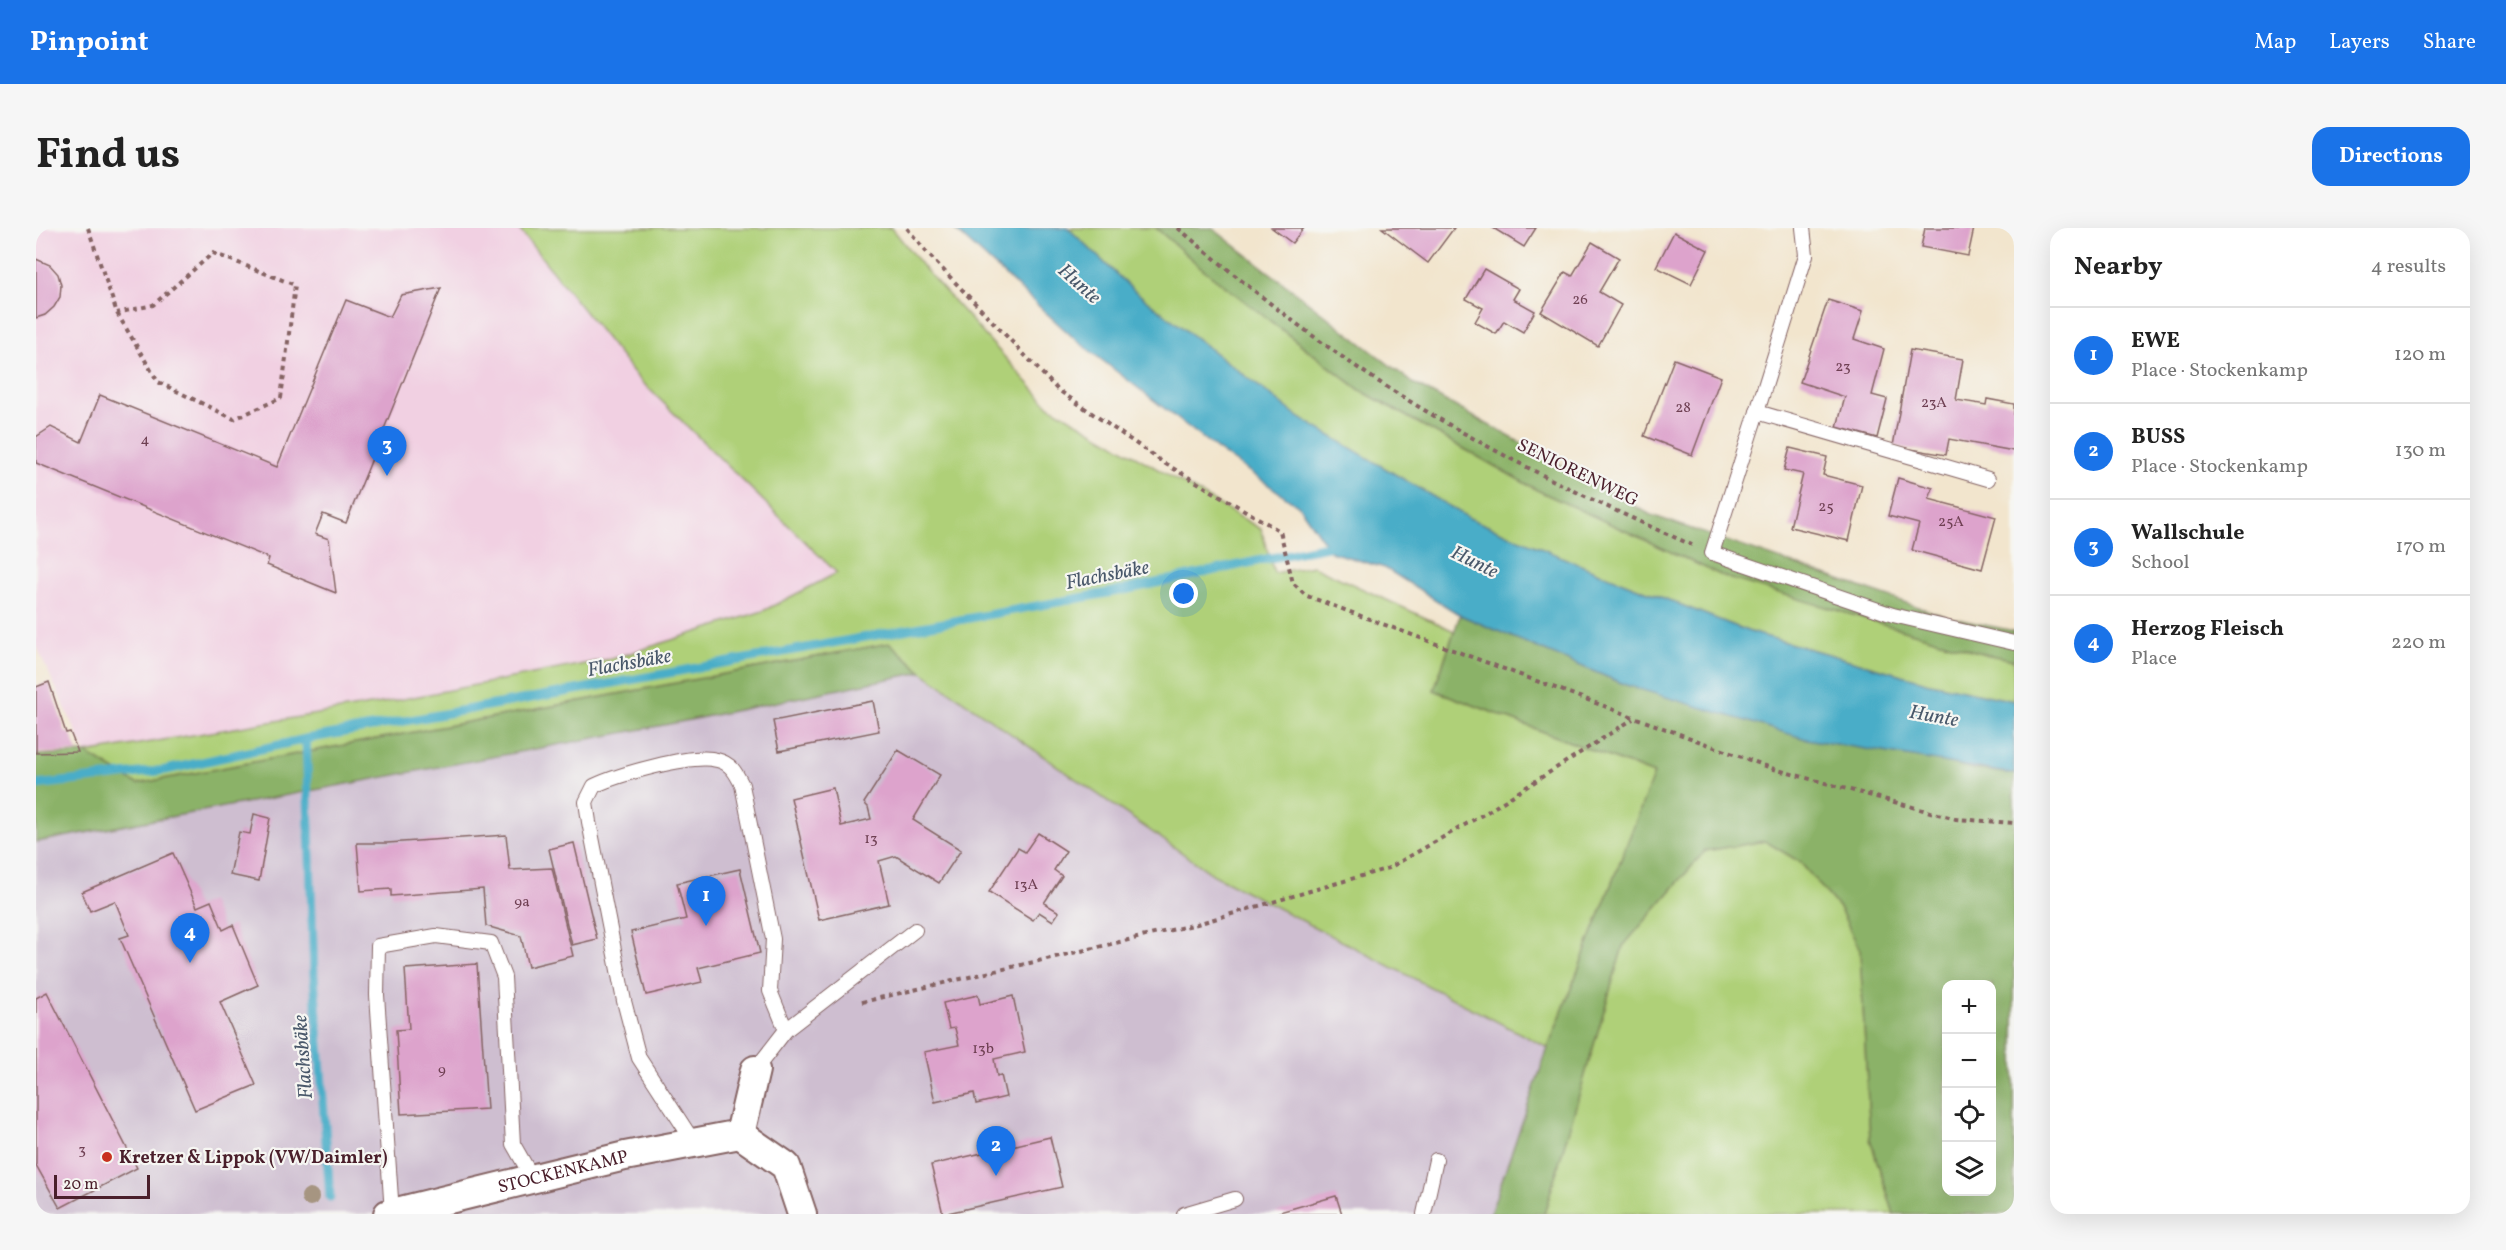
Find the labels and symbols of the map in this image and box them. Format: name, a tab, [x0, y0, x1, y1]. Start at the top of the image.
water label: Hunte	[1051, 258, 1107, 312]
house number: 26	[1572, 290, 1588, 311]
house number: 23	[1835, 357, 1851, 378]
house number: 23A	[1921, 393, 1947, 414]
house number: 28	[1675, 398, 1691, 419]
pin: 3	[368, 426, 406, 476]
house number: 4	[141, 430, 150, 451]
street label: SENIORENWEG	[1512, 433, 1642, 514]
house number: 25	[1818, 497, 1834, 518]
house number: 25A	[1938, 512, 1964, 533]
water label: Hunte	[1446, 539, 1503, 587]
water label: Flachsbäke	[1063, 554, 1152, 598]
your location	[1169, 579, 1198, 608]
water label: Flachsbäke	[585, 643, 674, 685]
water label: Hunte	[1907, 699, 1961, 735]
house number: 13	[864, 829, 878, 850]
house number: 13A	[1014, 875, 1038, 896]
pin: 1	[686, 876, 726, 926]
house number: 9a	[514, 892, 530, 913]
pin: 4	[170, 914, 210, 963]
water label: Flachsbäke	[287, 1013, 321, 1100]
house number: 13b	[972, 1039, 994, 1060]
house number: 9	[438, 1060, 446, 1081]
pin: 2	[976, 1126, 1016, 1176]
house number: 3	[78, 1140, 86, 1161]
street label: STOCKENKAMP	[496, 1145, 631, 1201]
place label: Kretzer & Lippok (VW/Daimler)	[119, 1146, 388, 1171]
marker: Kretzer & Lippok (VW/Daimler)	[100, 1150, 114, 1164]
scale bar	[54, 1172, 150, 1200]

